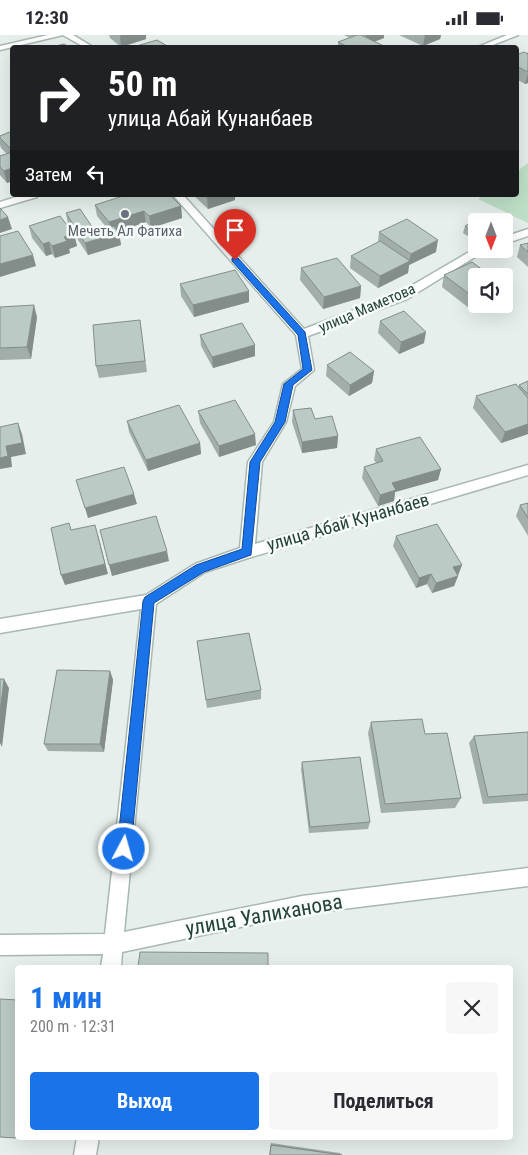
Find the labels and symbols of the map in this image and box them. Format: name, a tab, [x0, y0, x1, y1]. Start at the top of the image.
marker: Мечеть Ал Фатиха	[119, 208, 131, 220]
pin	[214, 209, 256, 260]
north arrow	[468, 213, 512, 257]
place label: Мечеть Ал Фатиха	[68, 222, 182, 240]
street label: улица Маметова	[316, 280, 418, 336]
street label: улица Абай Кунанбаев	[264, 488, 431, 555]
position arrow	[97, 822, 149, 874]
street label: улица Уалиханова	[184, 889, 344, 941]

